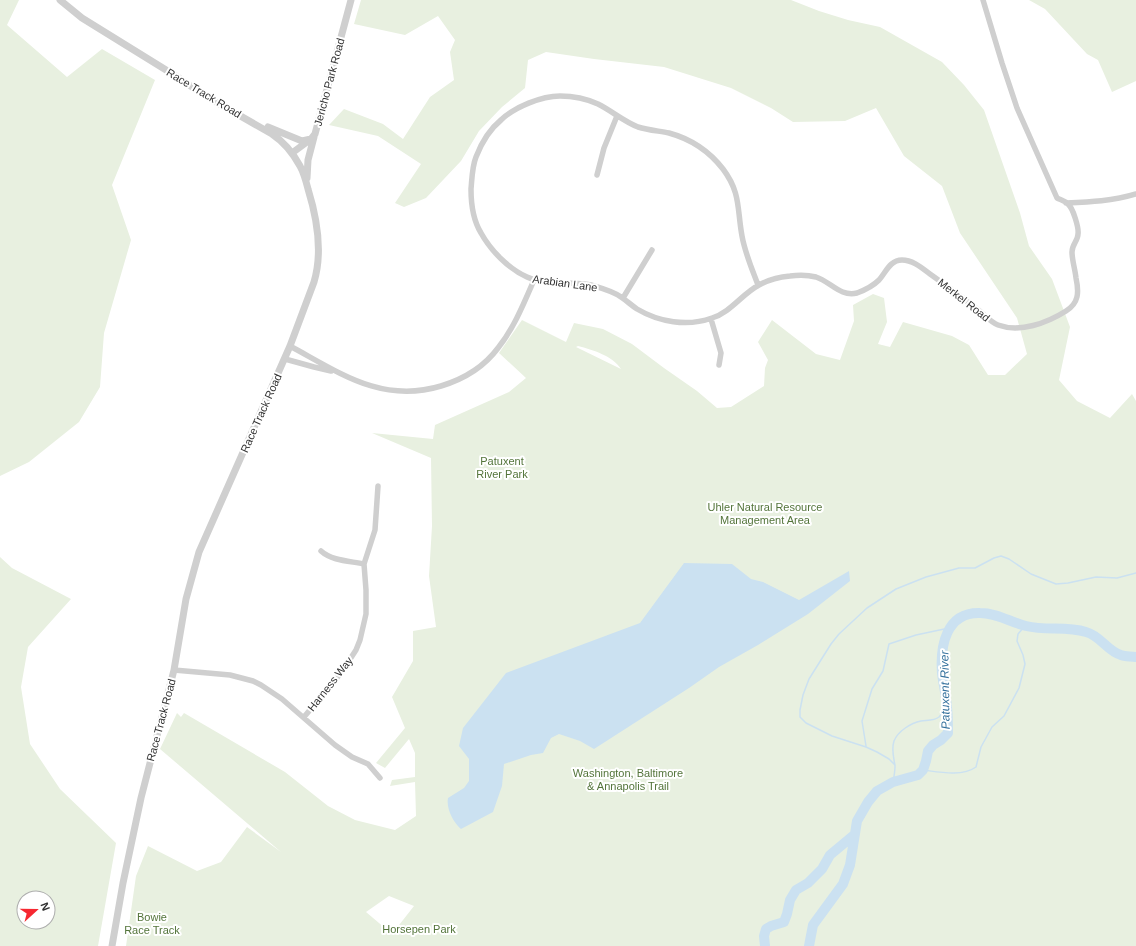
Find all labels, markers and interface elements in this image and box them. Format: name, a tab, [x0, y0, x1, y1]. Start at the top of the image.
street label: Jericho Park Road	[311, 37, 347, 127]
street label: Race Track Road	[164, 66, 244, 120]
street label: Arabian Lane	[532, 273, 598, 293]
street label: Merkel Road	[936, 276, 992, 324]
street label: Race Track Road	[238, 372, 284, 454]
park label: Patuxent River Park	[476, 455, 528, 480]
park label: Uhler Natural Resource Management Area	[708, 501, 822, 526]
water label: Patuxent River	[937, 650, 953, 729]
street label: Harness Way	[305, 654, 355, 714]
street label: Race Track Road	[144, 677, 178, 763]
park label: Washington, Baltimore & Annapolis Trail	[573, 767, 683, 792]
north arrow	[16, 890, 56, 930]
text: N	[38, 901, 52, 912]
park label: Bowie Race Track	[124, 911, 180, 936]
park label: Horsepen Park	[382, 923, 456, 935]

